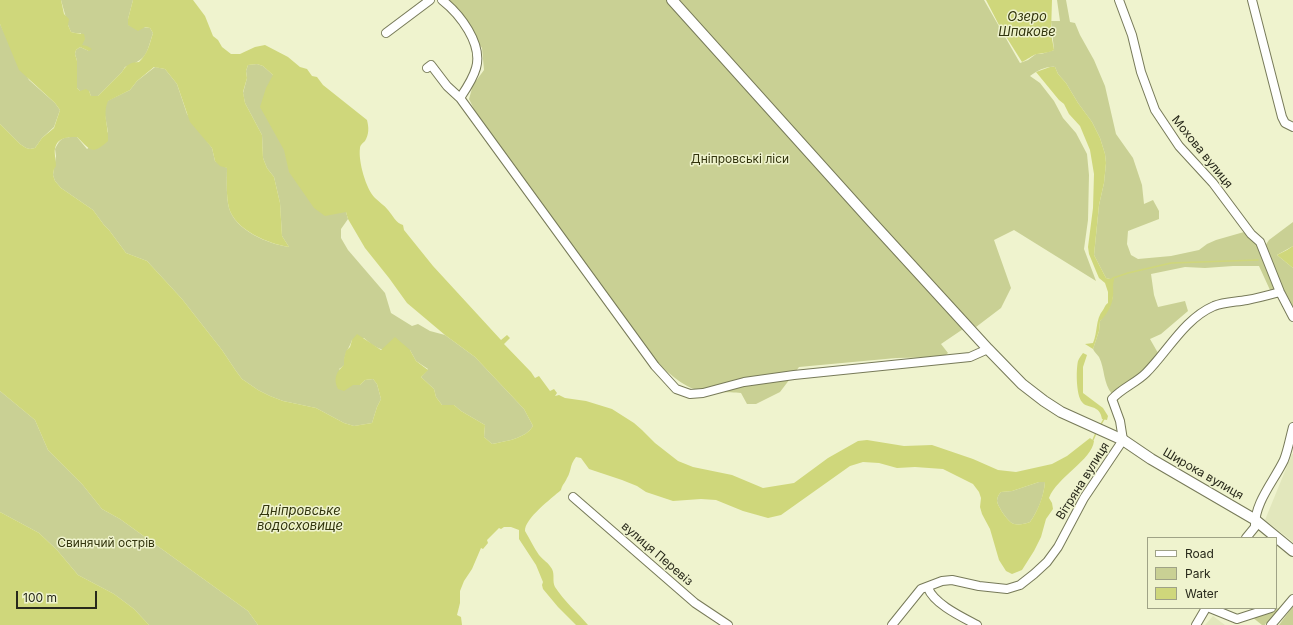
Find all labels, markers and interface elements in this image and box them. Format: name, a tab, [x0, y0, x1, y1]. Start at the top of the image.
water label: Озеро Шпакове	[998, 9, 1056, 40]
street label: Мохова вулиця	[1168, 113, 1236, 191]
park label: Дніпровські ліси	[691, 152, 789, 166]
street label: Вітряна вулиця	[1053, 440, 1113, 522]
street label: Широка вулиця	[1160, 445, 1246, 503]
water label: Дніпровське водосховище	[257, 503, 343, 534]
street label: вулиця Перевіз	[618, 519, 696, 589]
park label: Свинячий острів	[57, 536, 155, 550]
legend	[1147, 537, 1277, 609]
text: Road	[1185, 546, 1214, 561]
text: Park	[1185, 566, 1211, 581]
scale bar	[18, 583, 99, 609]
text: Water	[1185, 586, 1218, 601]
text: 100 m	[23, 590, 57, 605]

